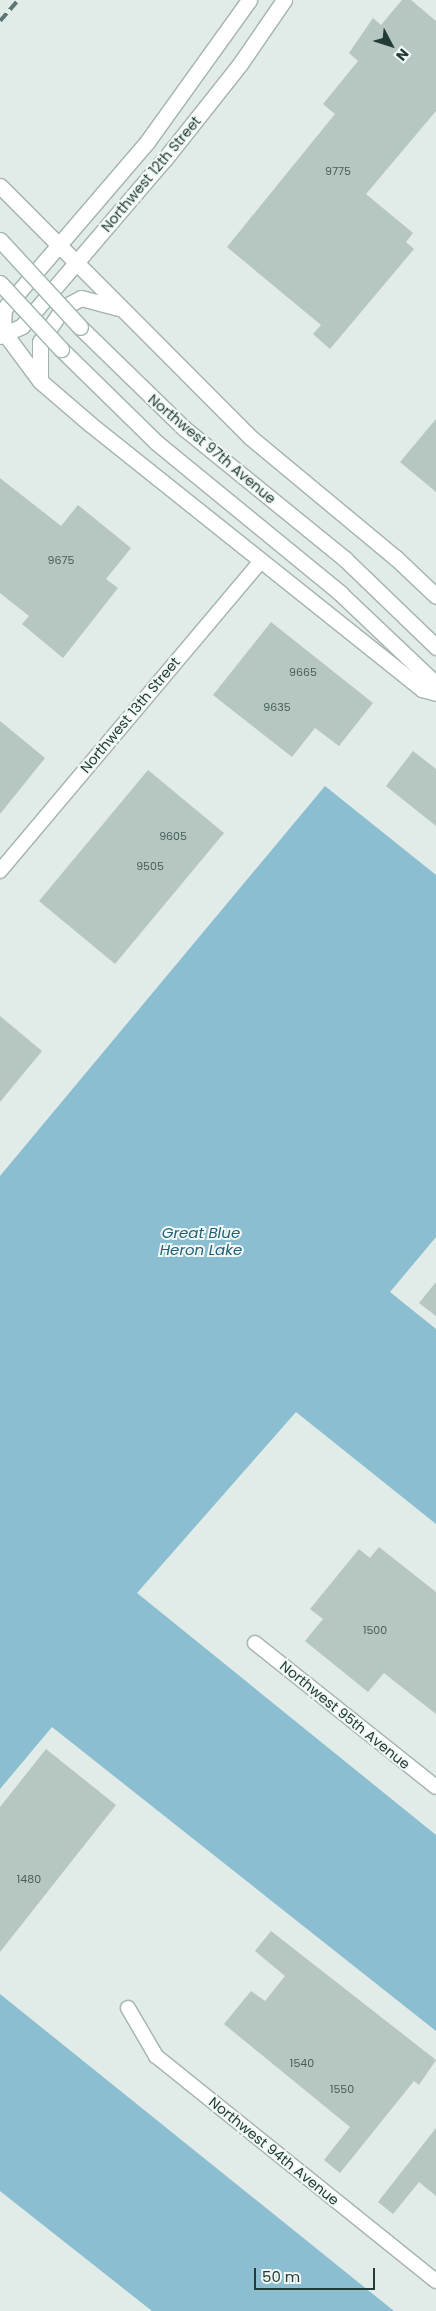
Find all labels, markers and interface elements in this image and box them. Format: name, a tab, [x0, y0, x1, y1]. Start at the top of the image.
north arrow	[366, 20, 416, 70]
text: N	[391, 44, 414, 65]
street label: Northwest 12th Street	[98, 113, 204, 235]
house number: 9775	[325, 164, 351, 178]
street label: Northwest 97th Avenue	[145, 391, 279, 507]
house number: 9675	[48, 553, 74, 567]
street label: Northwest 13th Street	[77, 654, 183, 776]
house number: 9665	[289, 665, 317, 679]
house number: 9635	[263, 700, 291, 714]
house number: 9605	[159, 829, 187, 843]
house number: 9505	[136, 859, 164, 873]
water label: Great Blue Heron Lake	[160, 1223, 242, 1258]
house number: 1500	[363, 1623, 387, 1637]
street label: Northwest 95th Avenue	[277, 1657, 413, 1773]
house number: 1480	[17, 1872, 41, 1886]
house number: 1540	[290, 2056, 314, 2070]
house number: 1550	[330, 2082, 354, 2096]
street label: Northwest 94th Avenue	[206, 2093, 342, 2209]
scale bar	[256, 2258, 377, 2290]
text: 50 m	[262, 2266, 300, 2287]

